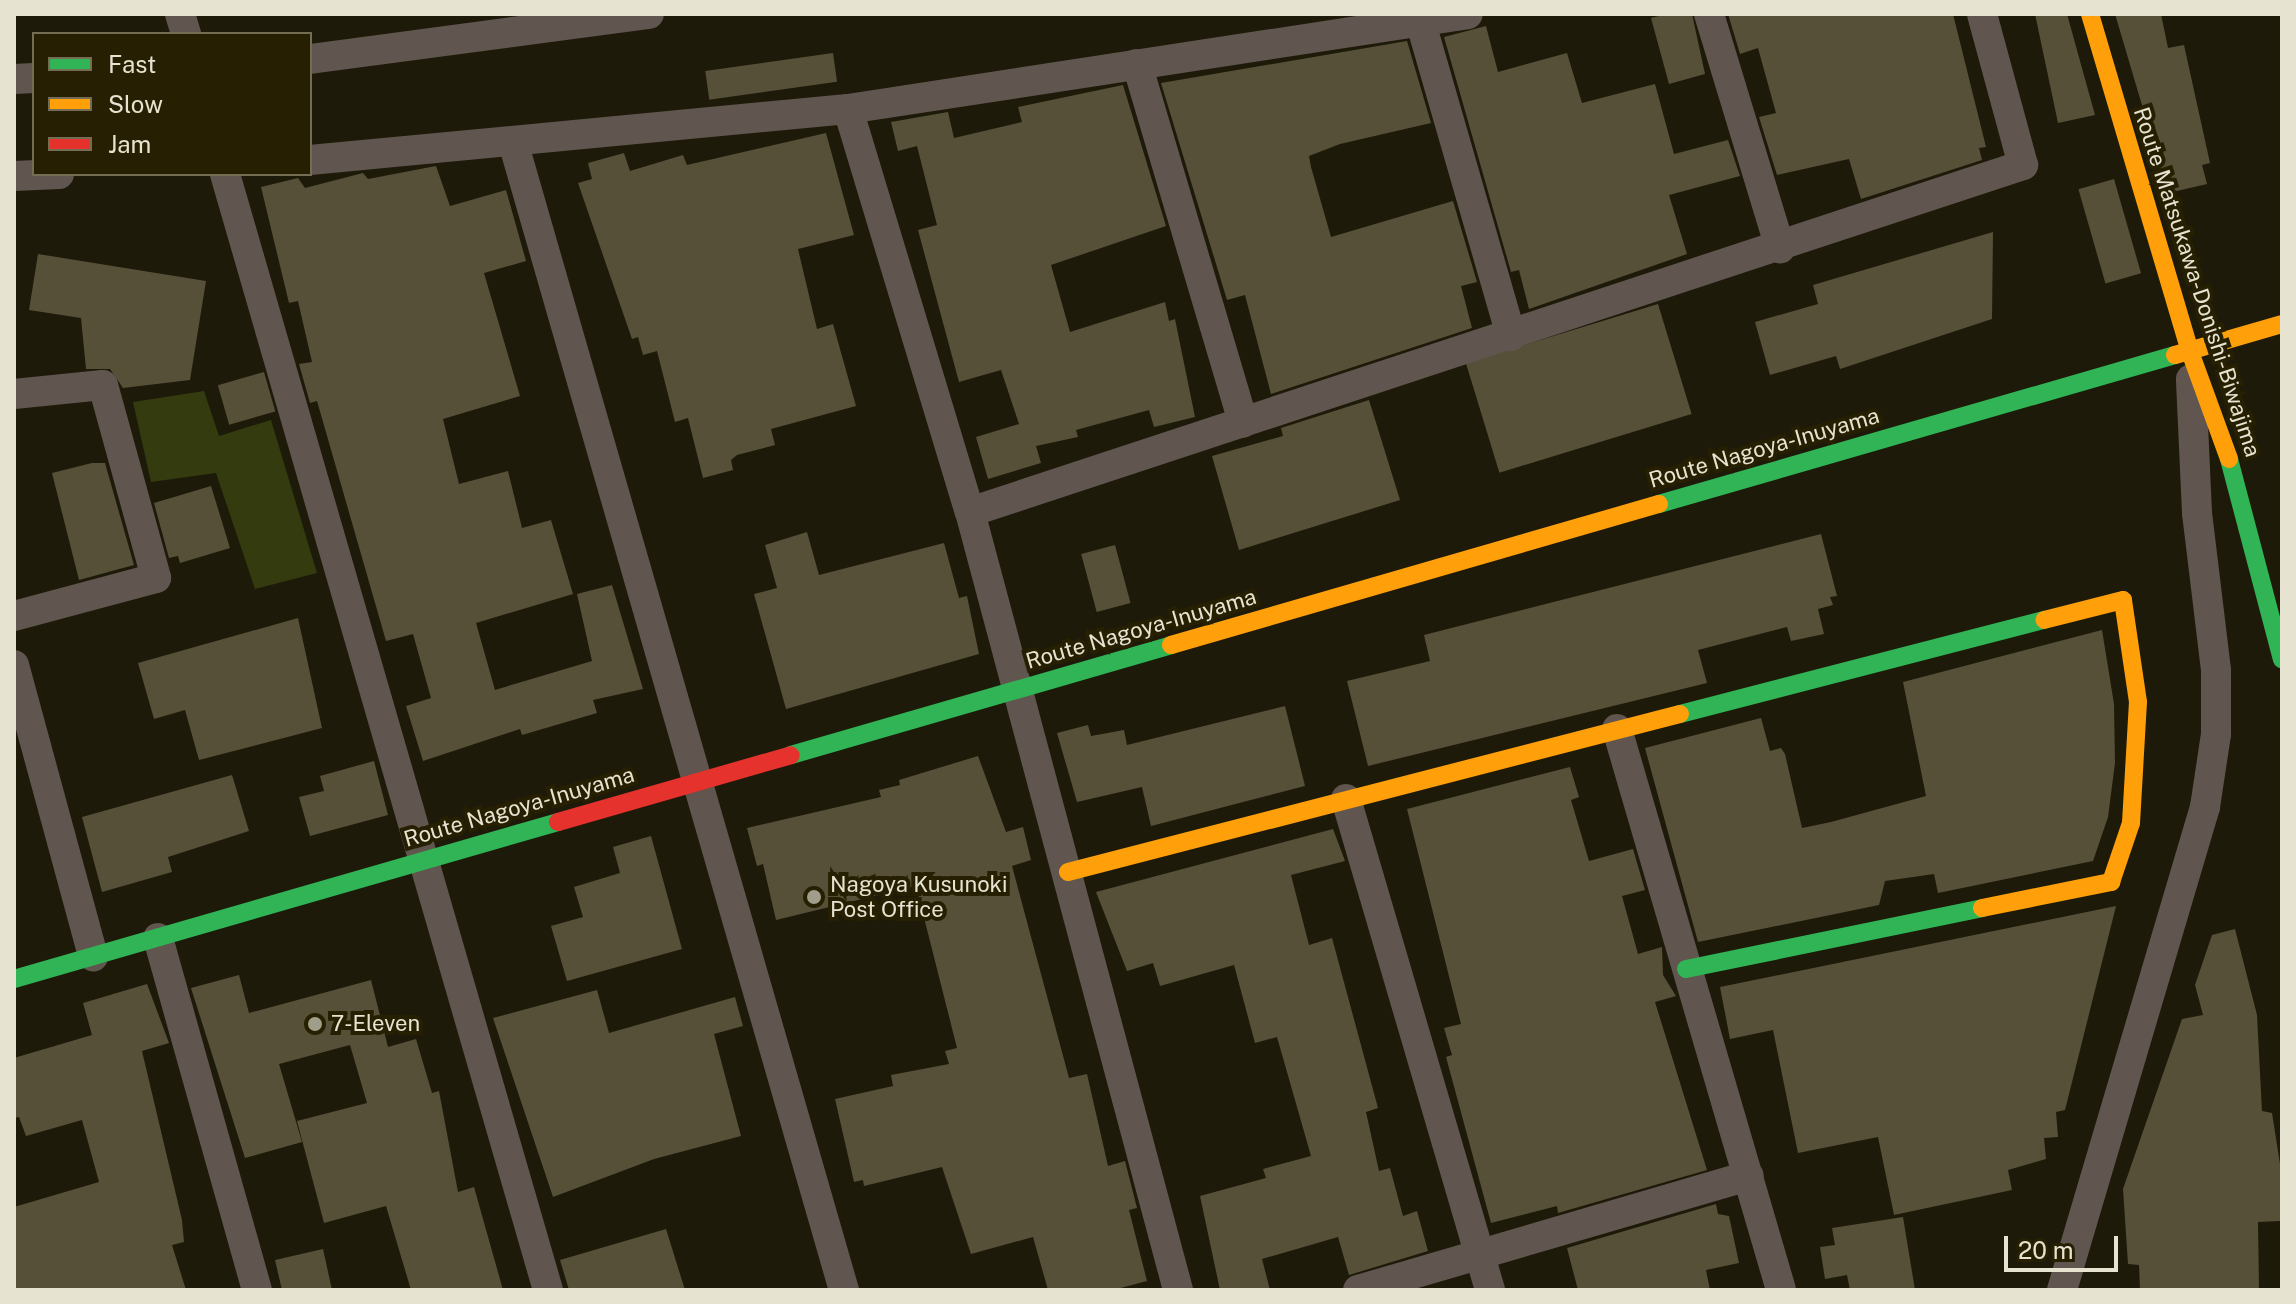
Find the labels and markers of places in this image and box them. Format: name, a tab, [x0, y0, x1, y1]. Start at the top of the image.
place label: Nagoya Kusunoki Post Office	[830, 871, 1007, 922]
marker: Nagoya Kusunoki Post Office	[805, 888, 823, 906]
place label: 7-Eleven	[331, 1011, 420, 1037]
marker: 7-Eleven	[306, 1015, 324, 1033]

